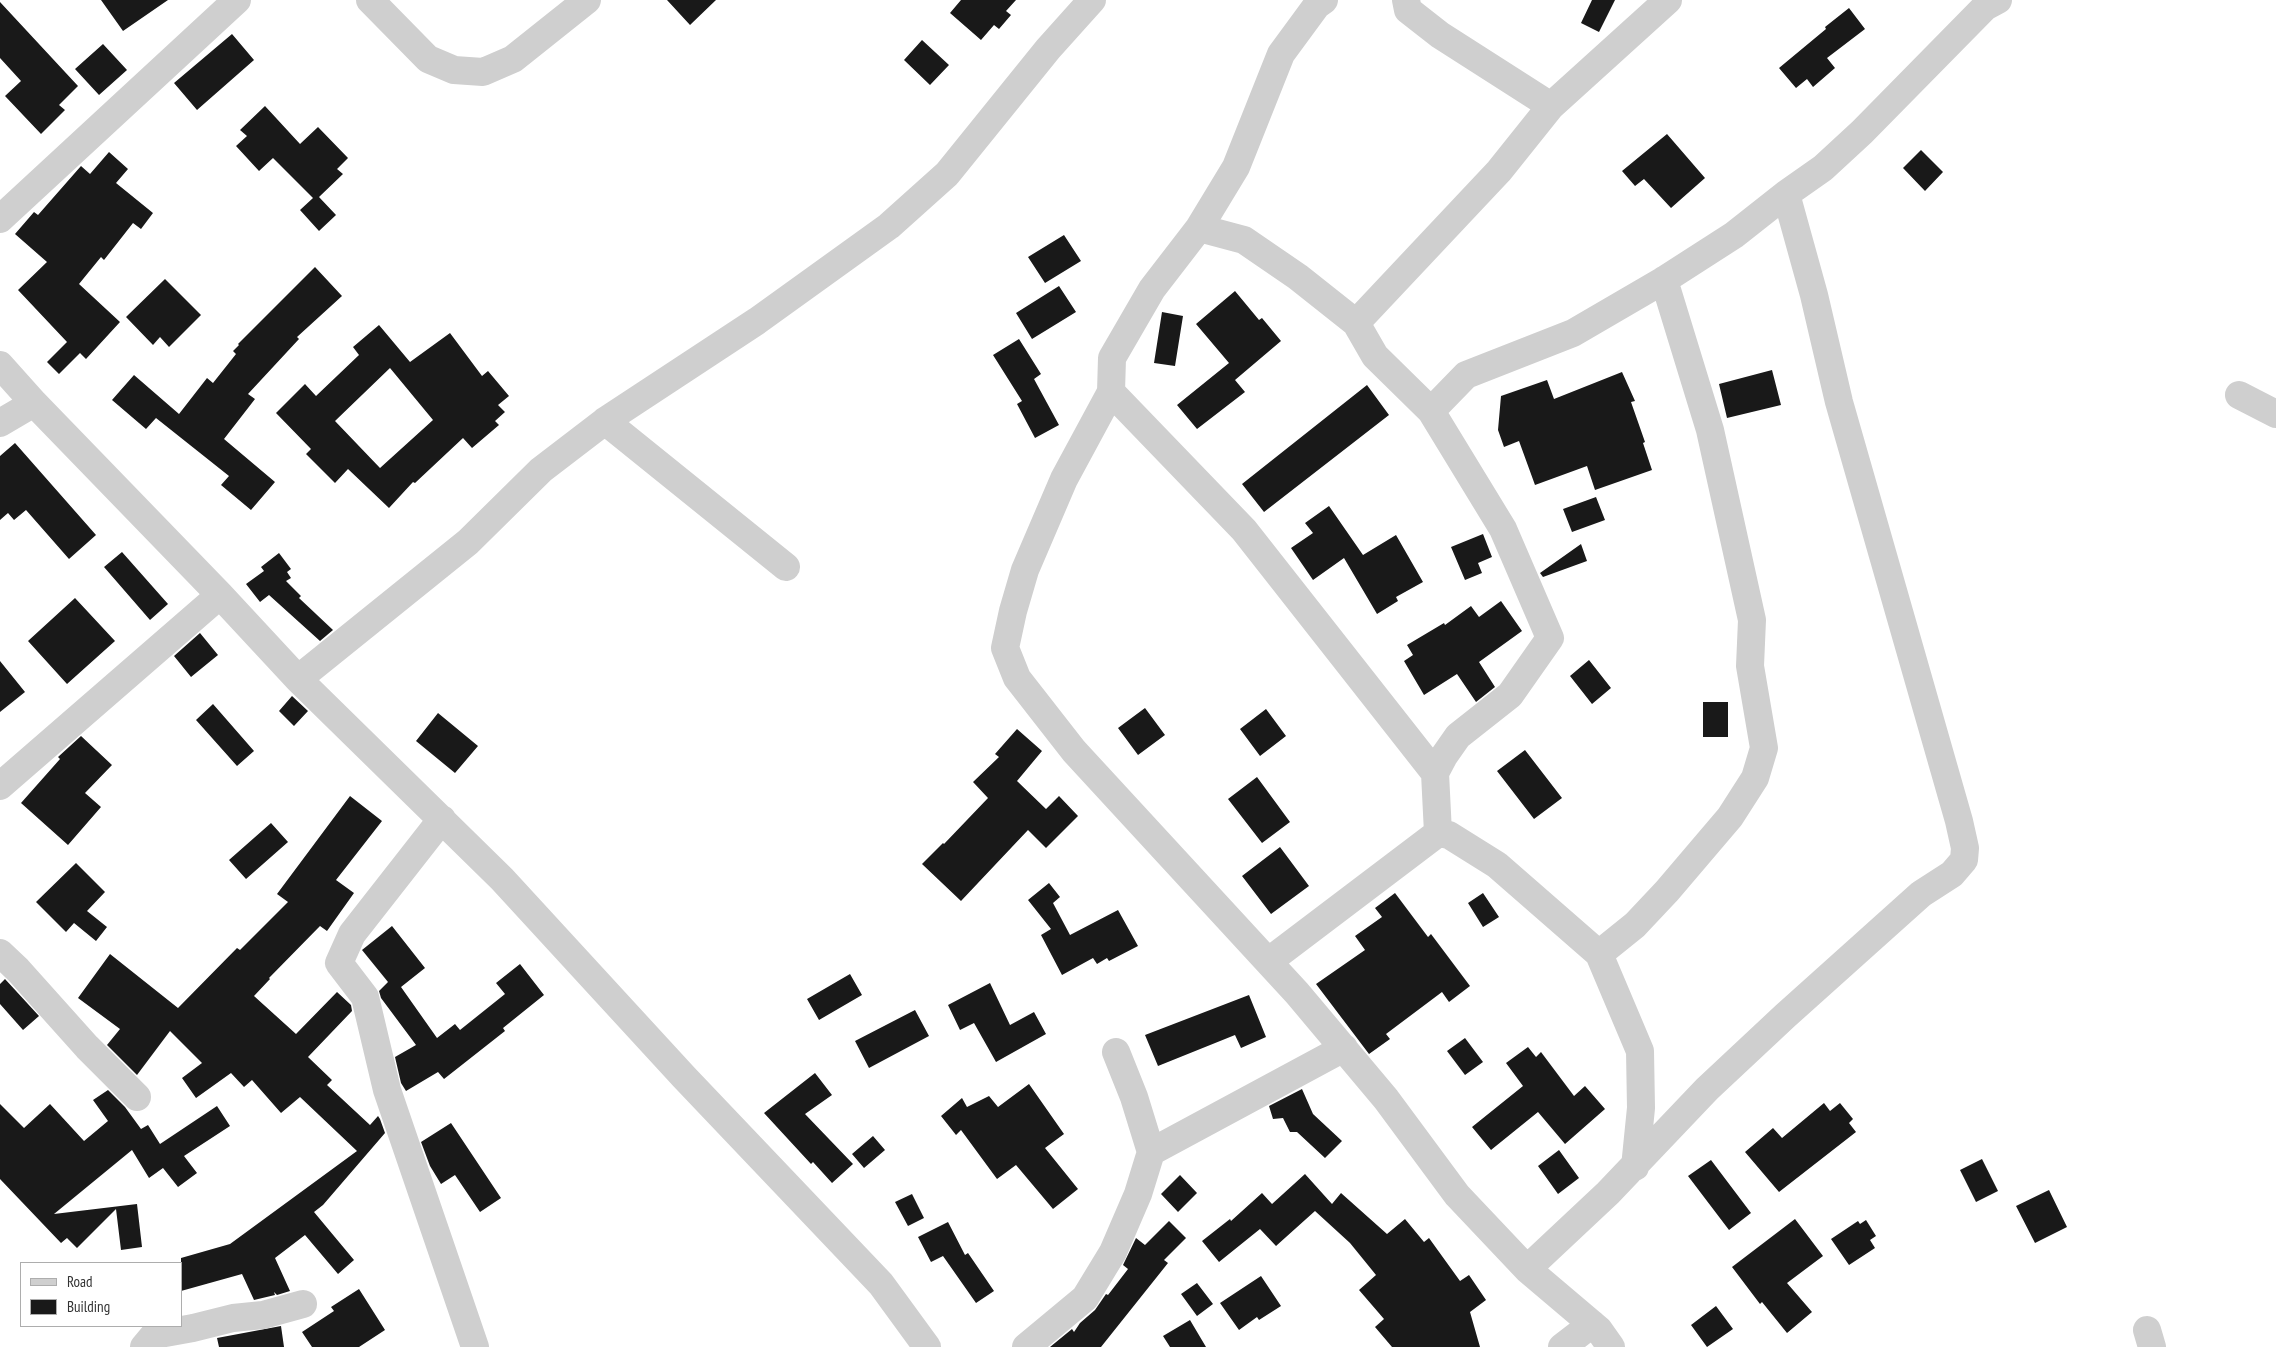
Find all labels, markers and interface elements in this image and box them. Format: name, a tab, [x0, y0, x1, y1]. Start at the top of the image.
legend	[20, 1262, 182, 1327]
text: Road	[67, 1272, 93, 1291]
text: Building	[67, 1297, 110, 1316]

